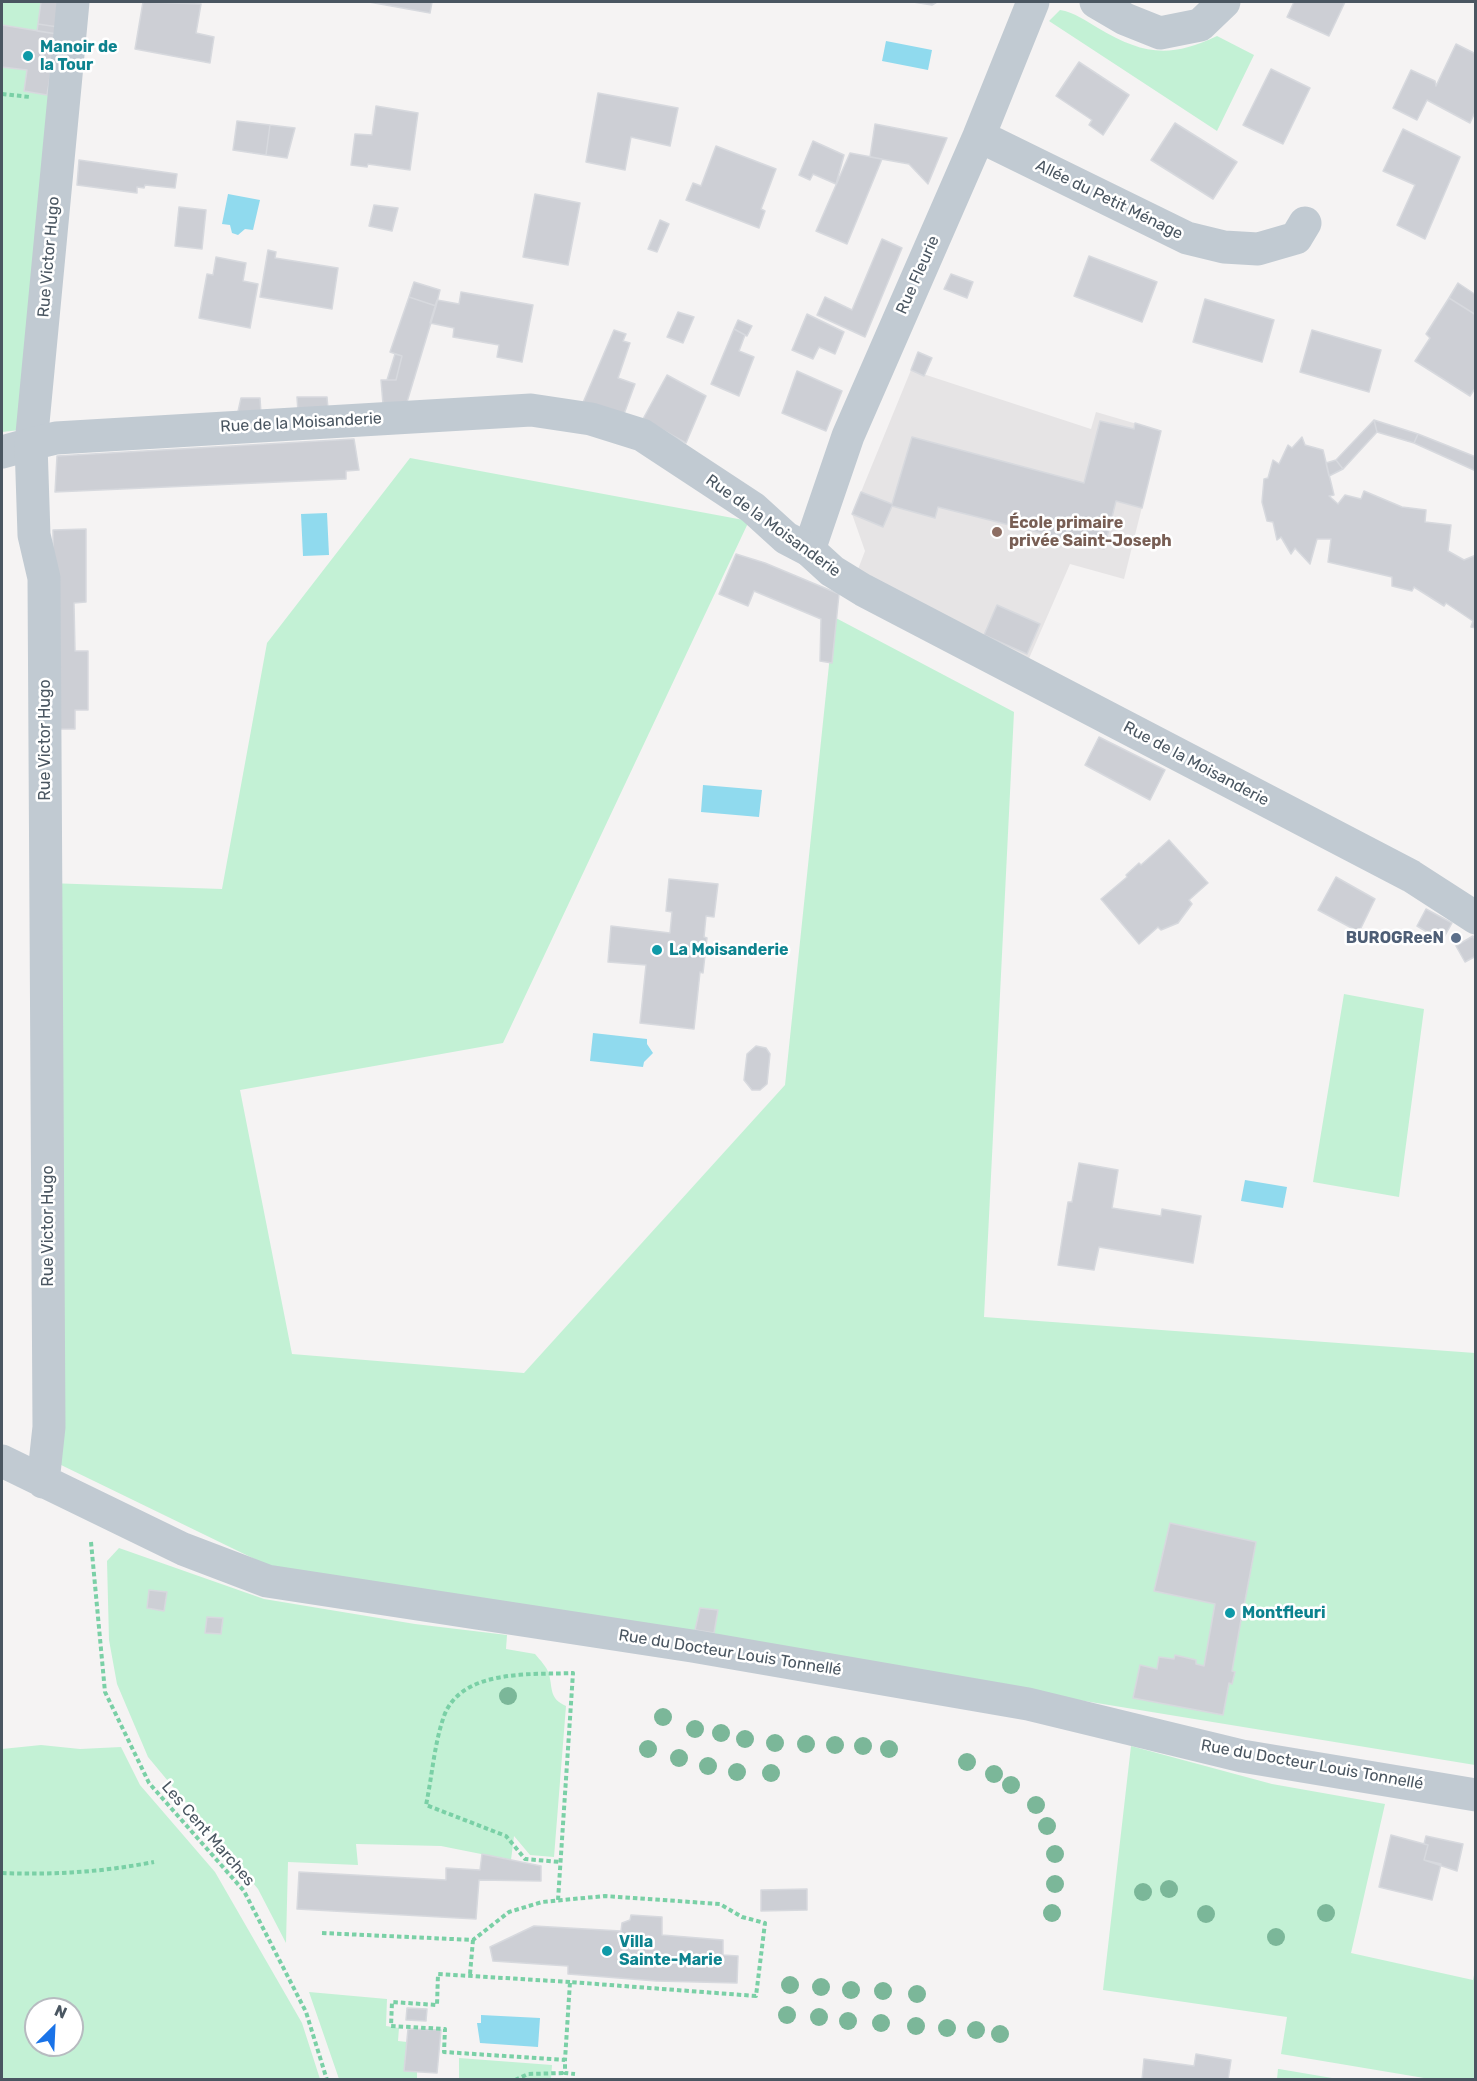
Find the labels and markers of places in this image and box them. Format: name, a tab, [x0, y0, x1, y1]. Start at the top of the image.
place label: Manoir de la Tour	[40, 37, 118, 75]
marker: Manoir de la Tour	[21, 49, 35, 63]
place label: École primaire privée Saint-Joseph	[1009, 513, 1172, 551]
marker: École primaire privée Saint-Joseph	[990, 525, 1004, 539]
place label: BUROGReeN	[1346, 928, 1444, 948]
marker: BUROGReeN	[1449, 931, 1463, 945]
place label: La Moisanderie	[669, 940, 789, 960]
marker: La Moisanderie	[650, 943, 664, 957]
place label: Montfleuri	[1242, 1603, 1326, 1623]
marker: Montfleuri	[1223, 1606, 1237, 1620]
place label: Villa Sainte-Marie	[619, 1932, 722, 1970]
marker: Villa Sainte-Marie	[600, 1944, 614, 1958]

